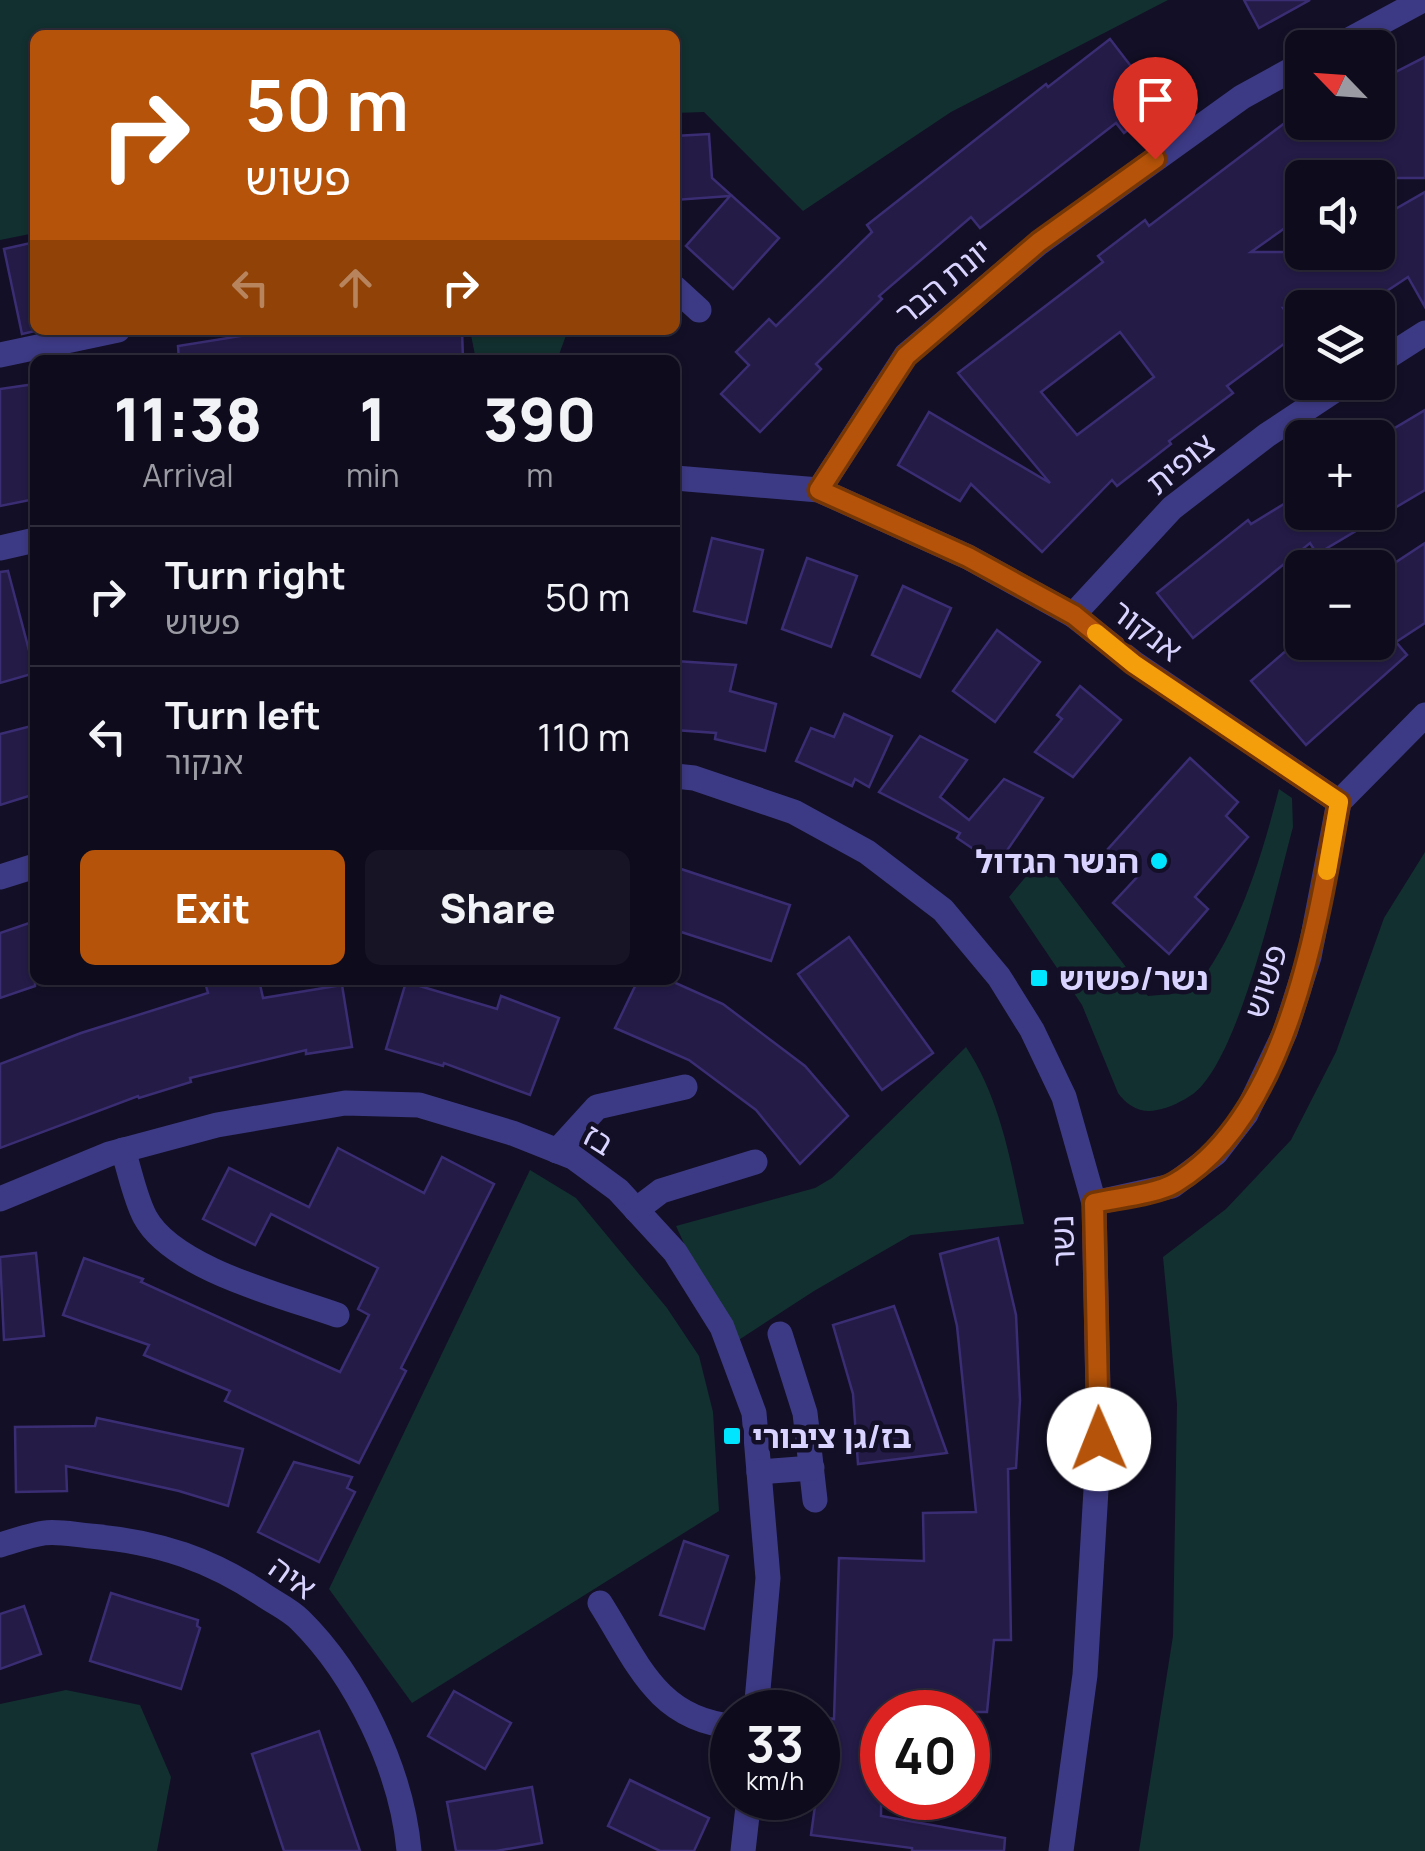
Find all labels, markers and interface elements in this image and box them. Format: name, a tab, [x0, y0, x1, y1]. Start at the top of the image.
north arrow	[1285, 30, 1395, 140]
map controls	[1285, 30, 1395, 660]
text: 50 m	[245, 56, 409, 152]
pin	[1113, 57, 1198, 160]
icon: right	[80, 70, 210, 200]
icon: arrive	[1128, 72, 1183, 127]
text: פשוש	[245, 147, 351, 209]
button: sound	[1285, 160, 1395, 270]
street label: יונת הבר	[885, 228, 1001, 334]
icon: left	[223, 260, 278, 315]
icon: ahead	[328, 260, 383, 315]
icon: right	[433, 260, 488, 315]
button: layers	[1285, 290, 1395, 400]
text: 11:38	[114, 377, 262, 459]
text: 1	[359, 377, 386, 459]
text: 390	[483, 377, 596, 459]
button: +	[1285, 420, 1395, 530]
street label: צופית	[1136, 422, 1224, 504]
text: Arrival	[142, 453, 234, 497]
text: min	[346, 453, 400, 497]
text: m	[526, 453, 553, 497]
text: Turn right	[165, 548, 346, 600]
button: −	[1285, 550, 1395, 660]
icon: right	[80, 569, 135, 624]
text: 50 m	[545, 570, 630, 622]
street label: אנקור	[1102, 589, 1192, 671]
text: פשוש	[165, 600, 240, 644]
text: Turn left	[165, 688, 321, 740]
icon: left	[80, 709, 135, 764]
text: 110 m	[537, 710, 630, 762]
text: אנקור	[165, 740, 243, 784]
place label: הנשר הגדול	[975, 839, 1139, 883]
button: Exit	[80, 850, 345, 965]
button: Share	[365, 850, 630, 965]
marker: הנשר הגדול	[1148, 850, 1170, 872]
street label: פשוש	[1232, 938, 1298, 1024]
place label: נשר/פשוש	[1059, 956, 1209, 1000]
marker: נשר/פשוש	[1028, 967, 1050, 989]
street label: בז	[575, 1113, 623, 1165]
street label: נשר	[1039, 1214, 1085, 1268]
position arrow	[1047, 1387, 1151, 1491]
place label: בז/גן ציבורי	[752, 1414, 912, 1458]
marker: בז/גן ציבורי	[721, 1425, 743, 1447]
street label: איה	[260, 1545, 326, 1609]
speed limit sign: 40	[860, 1690, 990, 1820]
text: 33	[746, 1709, 804, 1777]
text: km/h	[746, 1763, 804, 1798]

